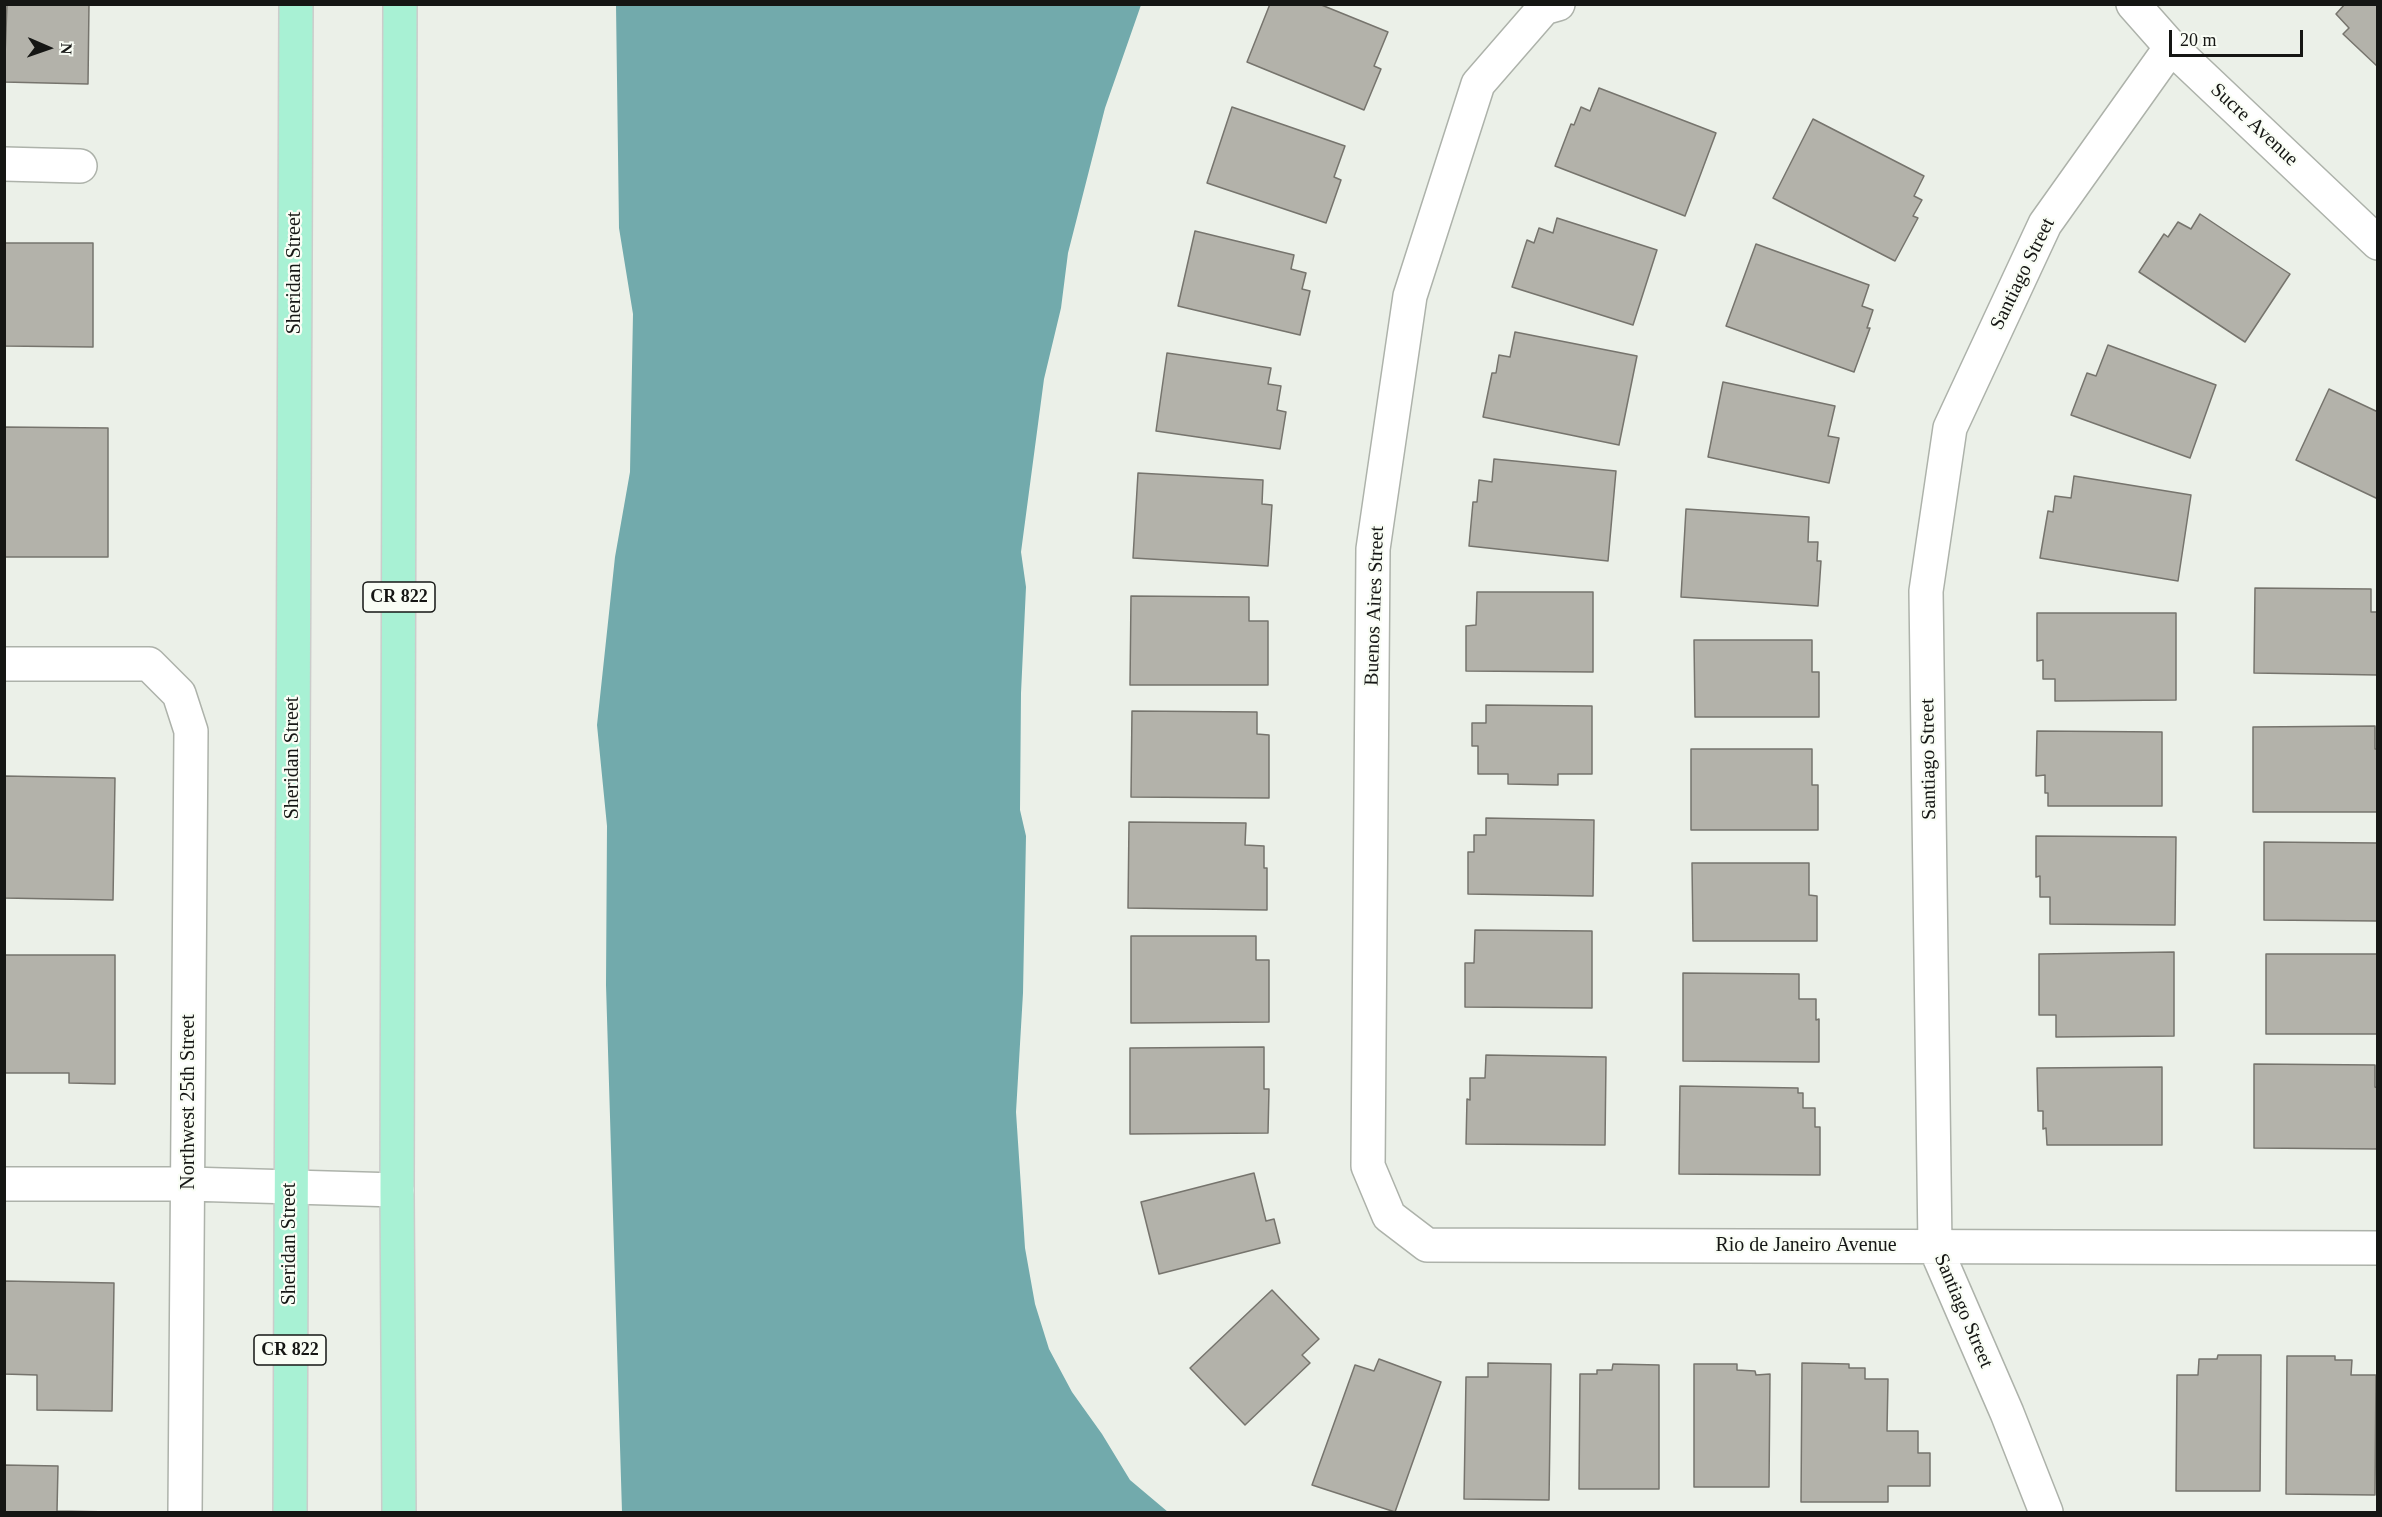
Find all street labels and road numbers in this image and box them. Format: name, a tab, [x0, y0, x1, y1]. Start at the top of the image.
street label: Sucre Avenue	[2205, 78, 2303, 172]
street label: Sheridan Street	[283, 212, 307, 334]
street label: Santiago Street	[1986, 214, 2060, 334]
street label: Buenos Aires Street	[1360, 526, 1390, 686]
road number: CR 822	[363, 582, 435, 612]
street label: Sheridan Street	[281, 697, 305, 819]
street label: Santiago Street	[1916, 698, 1942, 820]
street label: Northwest 25th Street	[177, 1014, 201, 1190]
street label: Sheridan Street	[278, 1183, 302, 1305]
street label: Rio de Janeiro Avenue	[1715, 1234, 1897, 1258]
street label: Santiago Street	[1928, 1250, 1998, 1372]
road number: CR 822	[254, 1335, 326, 1365]

